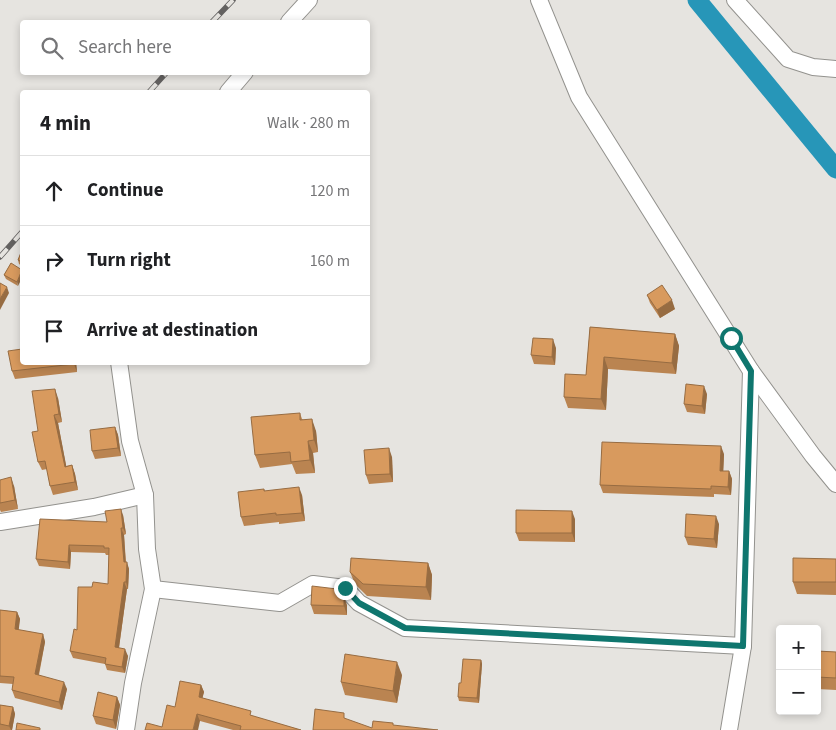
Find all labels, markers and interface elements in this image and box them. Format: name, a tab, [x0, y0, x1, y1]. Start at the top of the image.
search box	[20, 20, 370, 75]
icon: search	[38, 34, 66, 62]
text: Search here	[78, 34, 172, 61]
text: 4 min	[40, 108, 91, 138]
text: Walk · 280 m	[267, 112, 350, 134]
icon: ahead	[40, 177, 68, 205]
text: Continue	[87, 177, 164, 204]
text: 120 m	[310, 180, 350, 202]
icon: right	[40, 247, 68, 275]
text: Turn right	[87, 247, 171, 274]
text: 160 m	[310, 250, 350, 272]
icon: arrive	[40, 317, 68, 345]
text: Arrive at destination	[87, 317, 258, 344]
route start	[720, 327, 743, 350]
route end	[334, 577, 357, 600]
map controls	[776, 625, 821, 715]
button: +	[776, 625, 821, 670]
button: −	[776, 670, 821, 715]

